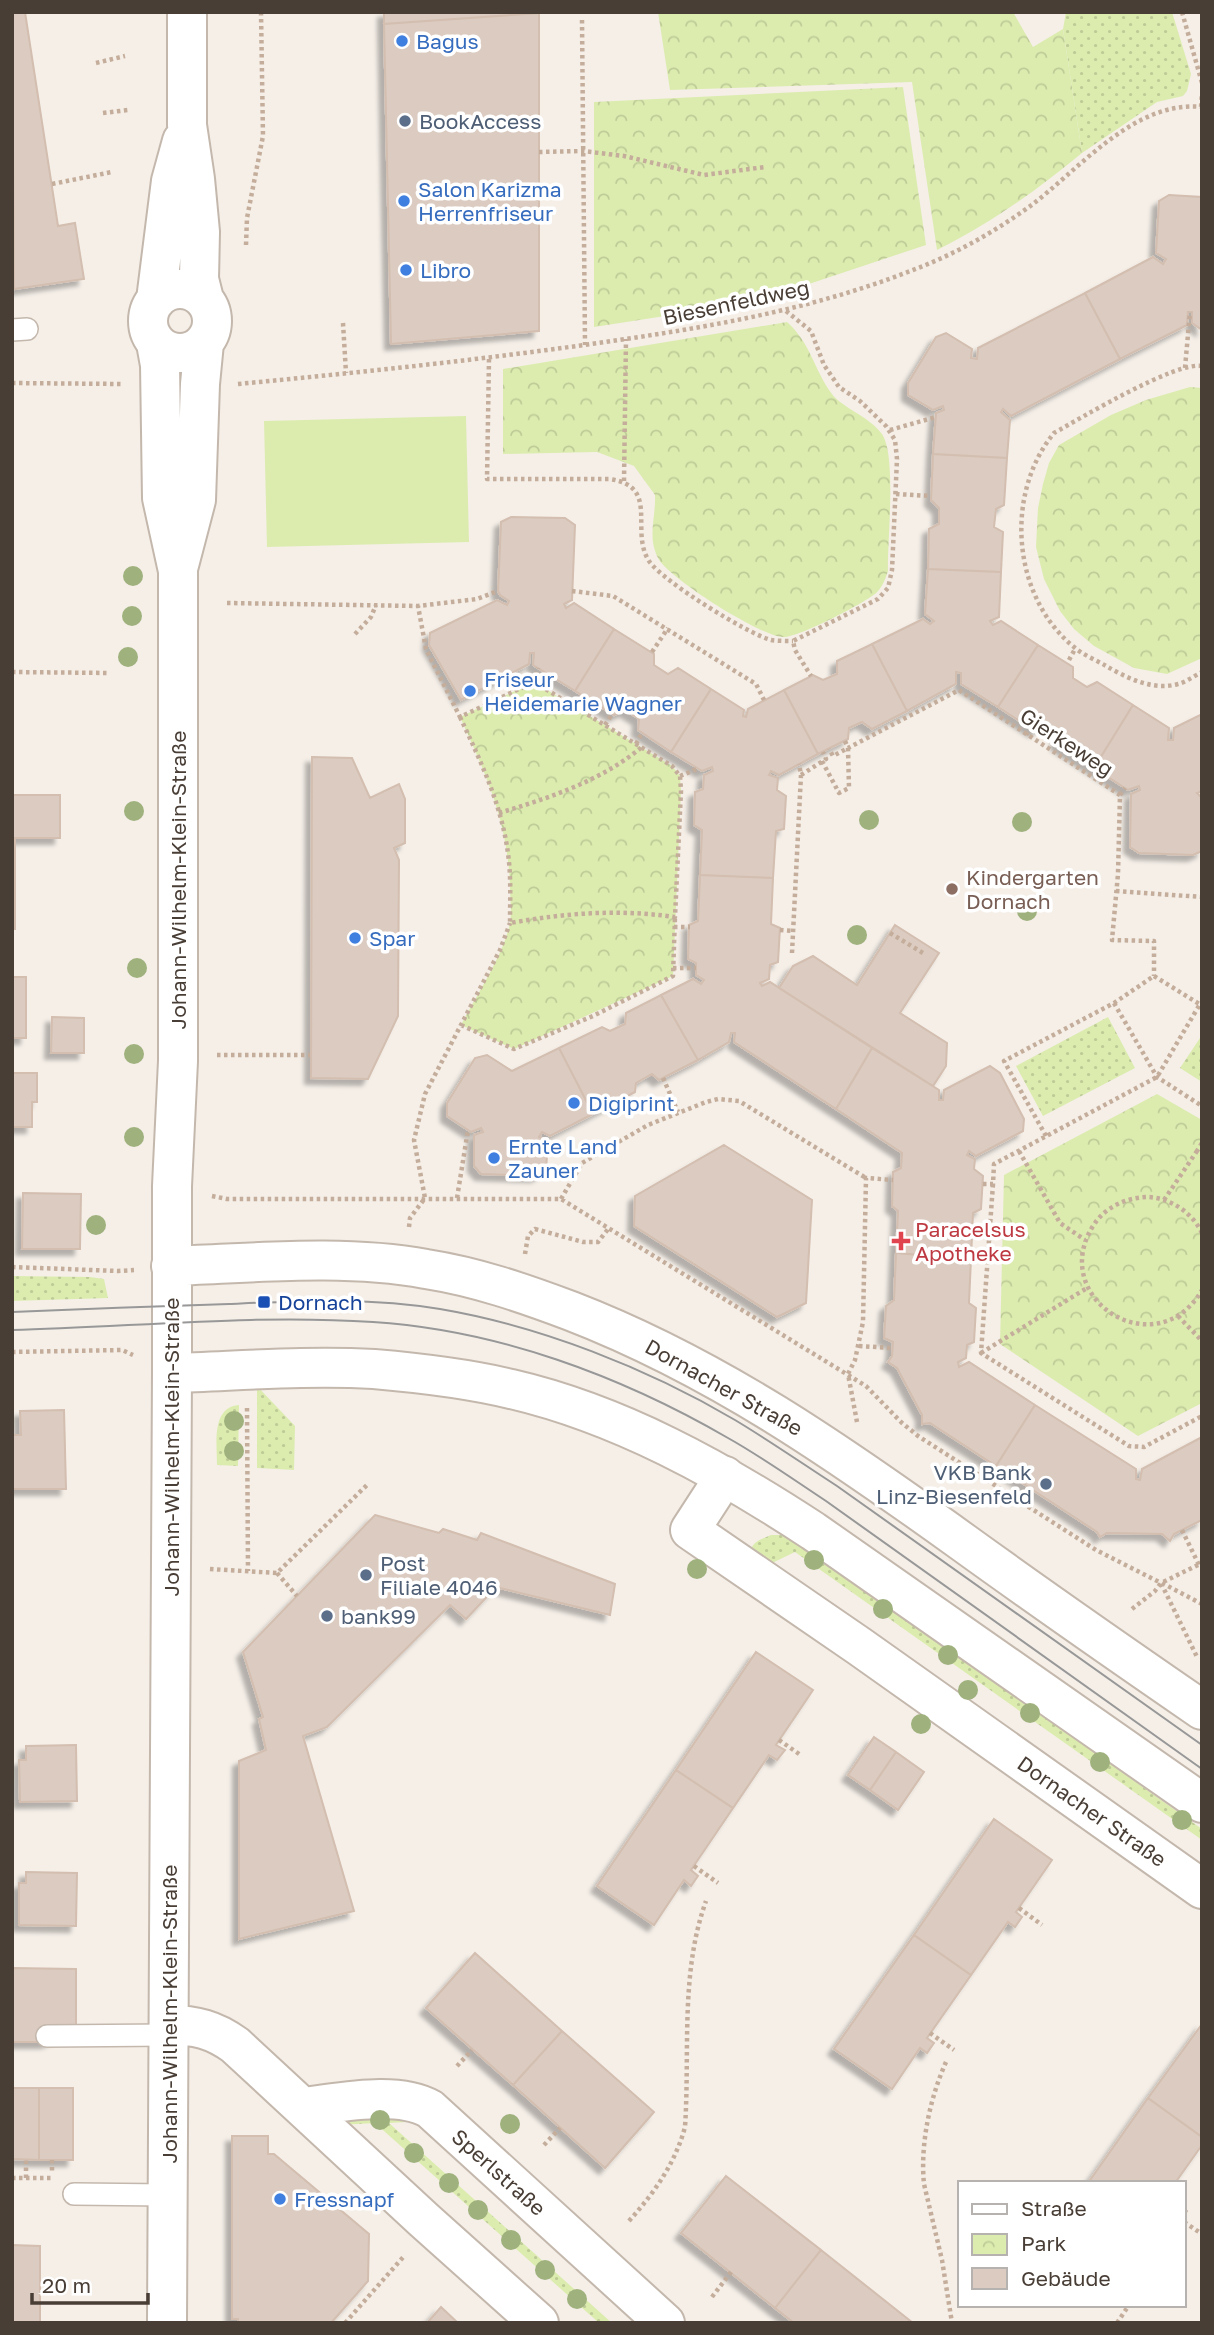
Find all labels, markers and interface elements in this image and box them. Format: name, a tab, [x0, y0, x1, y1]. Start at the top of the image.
place label: Bagus	[416, 28, 479, 54]
marker: Bagus	[394, 33, 410, 49]
place label: BookAccess	[419, 108, 541, 134]
marker: BookAccess	[397, 113, 413, 129]
place label: Salon Karizma Herrenfriseur	[418, 176, 562, 226]
marker: Salon Karizma Herrenfriseur	[396, 193, 412, 209]
place label: Libro	[420, 257, 471, 283]
marker: Libro	[398, 262, 414, 278]
street label: Biesenfeldweg	[660, 274, 812, 330]
place label: Friseur Heidemarie Wagner	[484, 666, 682, 716]
marker: Friseur Heidemarie Wagner	[462, 683, 478, 699]
street label: Gierkeweg	[1015, 702, 1119, 782]
street label: Johann-Wilhelm-Klein-Straße	[165, 731, 191, 1029]
place label: Kindergarten Dornach	[966, 864, 1099, 914]
marker: Kindergarten Dornach	[944, 881, 960, 897]
place label: Spar	[369, 925, 415, 951]
marker: Spar	[347, 930, 363, 946]
place label: Digiprint	[588, 1090, 675, 1116]
marker: Digiprint	[566, 1095, 582, 1111]
place label: Ernte Land Zauner	[508, 1133, 617, 1183]
marker: Ernte Land Zauner	[486, 1150, 502, 1166]
place label: Paracelsus Apotheke	[915, 1216, 1026, 1266]
marker: Paracelsus Apotheke	[893, 1233, 909, 1249]
place label: Dornach	[278, 1289, 363, 1315]
marker: Dornach	[256, 1294, 272, 1310]
street label: Johann-Wilhelm-Klein-Straße	[158, 1298, 184, 1596]
street label: Dornacher Straße	[641, 1333, 807, 1441]
place label: VKB Bank Linz-Biesenfeld	[876, 1459, 1032, 1509]
marker: VKB Bank Linz-Biesenfeld	[1038, 1476, 1054, 1492]
place label: Post Filiale 4046	[380, 1550, 498, 1600]
marker: Post Filiale 4046	[358, 1567, 374, 1583]
place label: bank99	[341, 1603, 416, 1629]
marker: bank99	[319, 1608, 335, 1624]
street label: Dornacher Straße	[1013, 1750, 1171, 1872]
street label: Johann-Wilhelm-Klein-Straße	[156, 1865, 182, 2163]
street label: Sperlstraße	[447, 2123, 551, 2221]
legend	[958, 2181, 1186, 2307]
place label: Fressnapf	[294, 2186, 394, 2212]
marker: Fressnapf	[272, 2191, 288, 2207]
text: Straße	[1021, 2195, 1087, 2221]
text: Park	[1021, 2230, 1067, 2256]
scale bar	[32, 2262, 147, 2306]
text: Gebäude	[1021, 2265, 1111, 2291]
text: 20 m	[42, 2272, 91, 2298]

